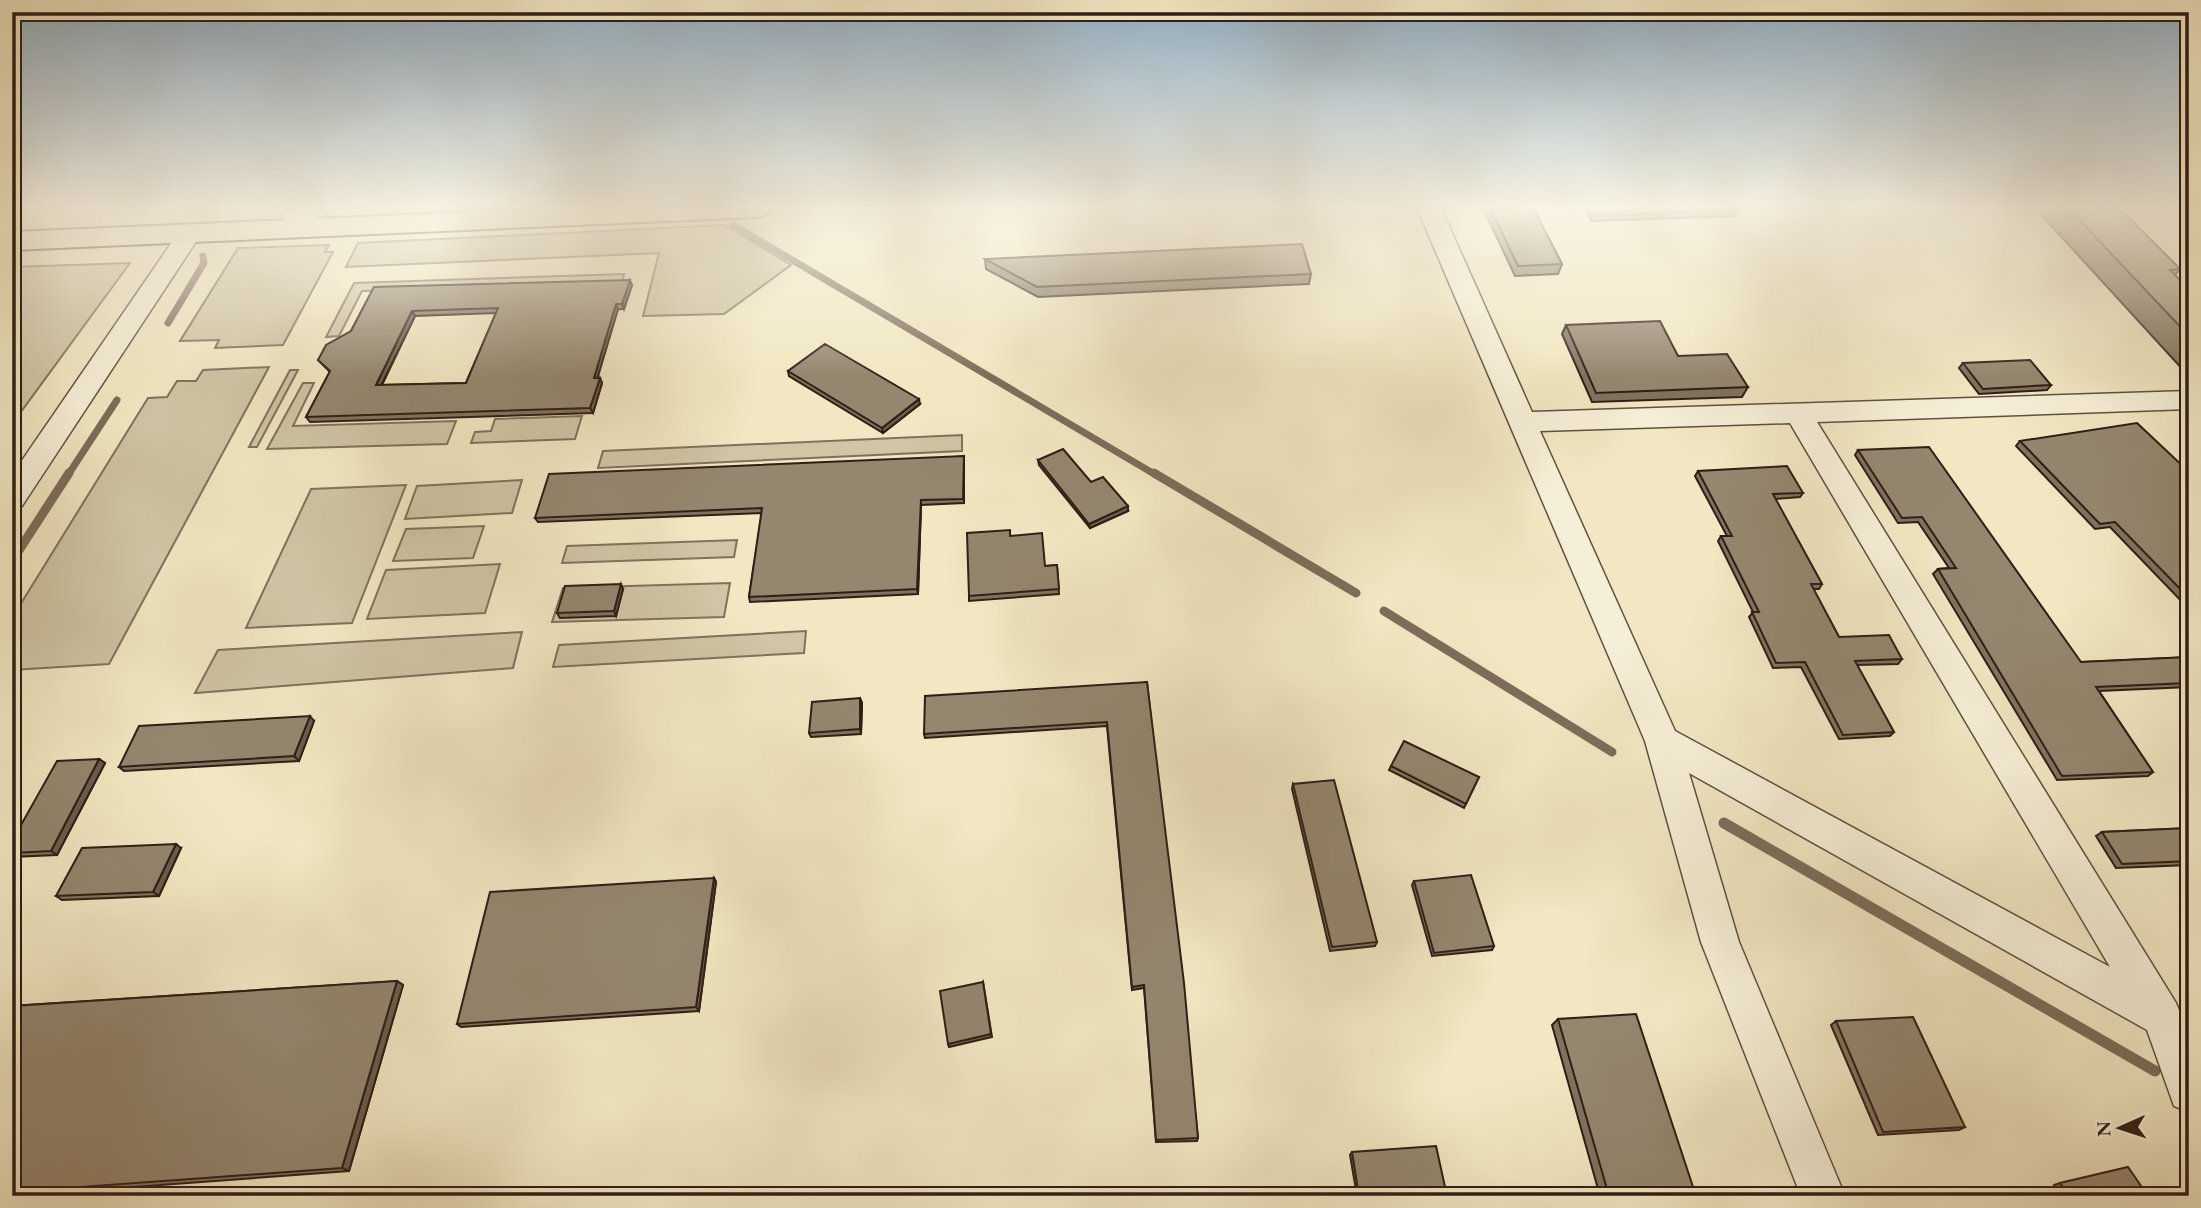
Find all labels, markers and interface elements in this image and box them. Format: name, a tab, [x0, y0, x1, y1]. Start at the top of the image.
north arrow	[2086, 1092, 2156, 1162]
text: N	[2091, 1120, 2116, 1137]

